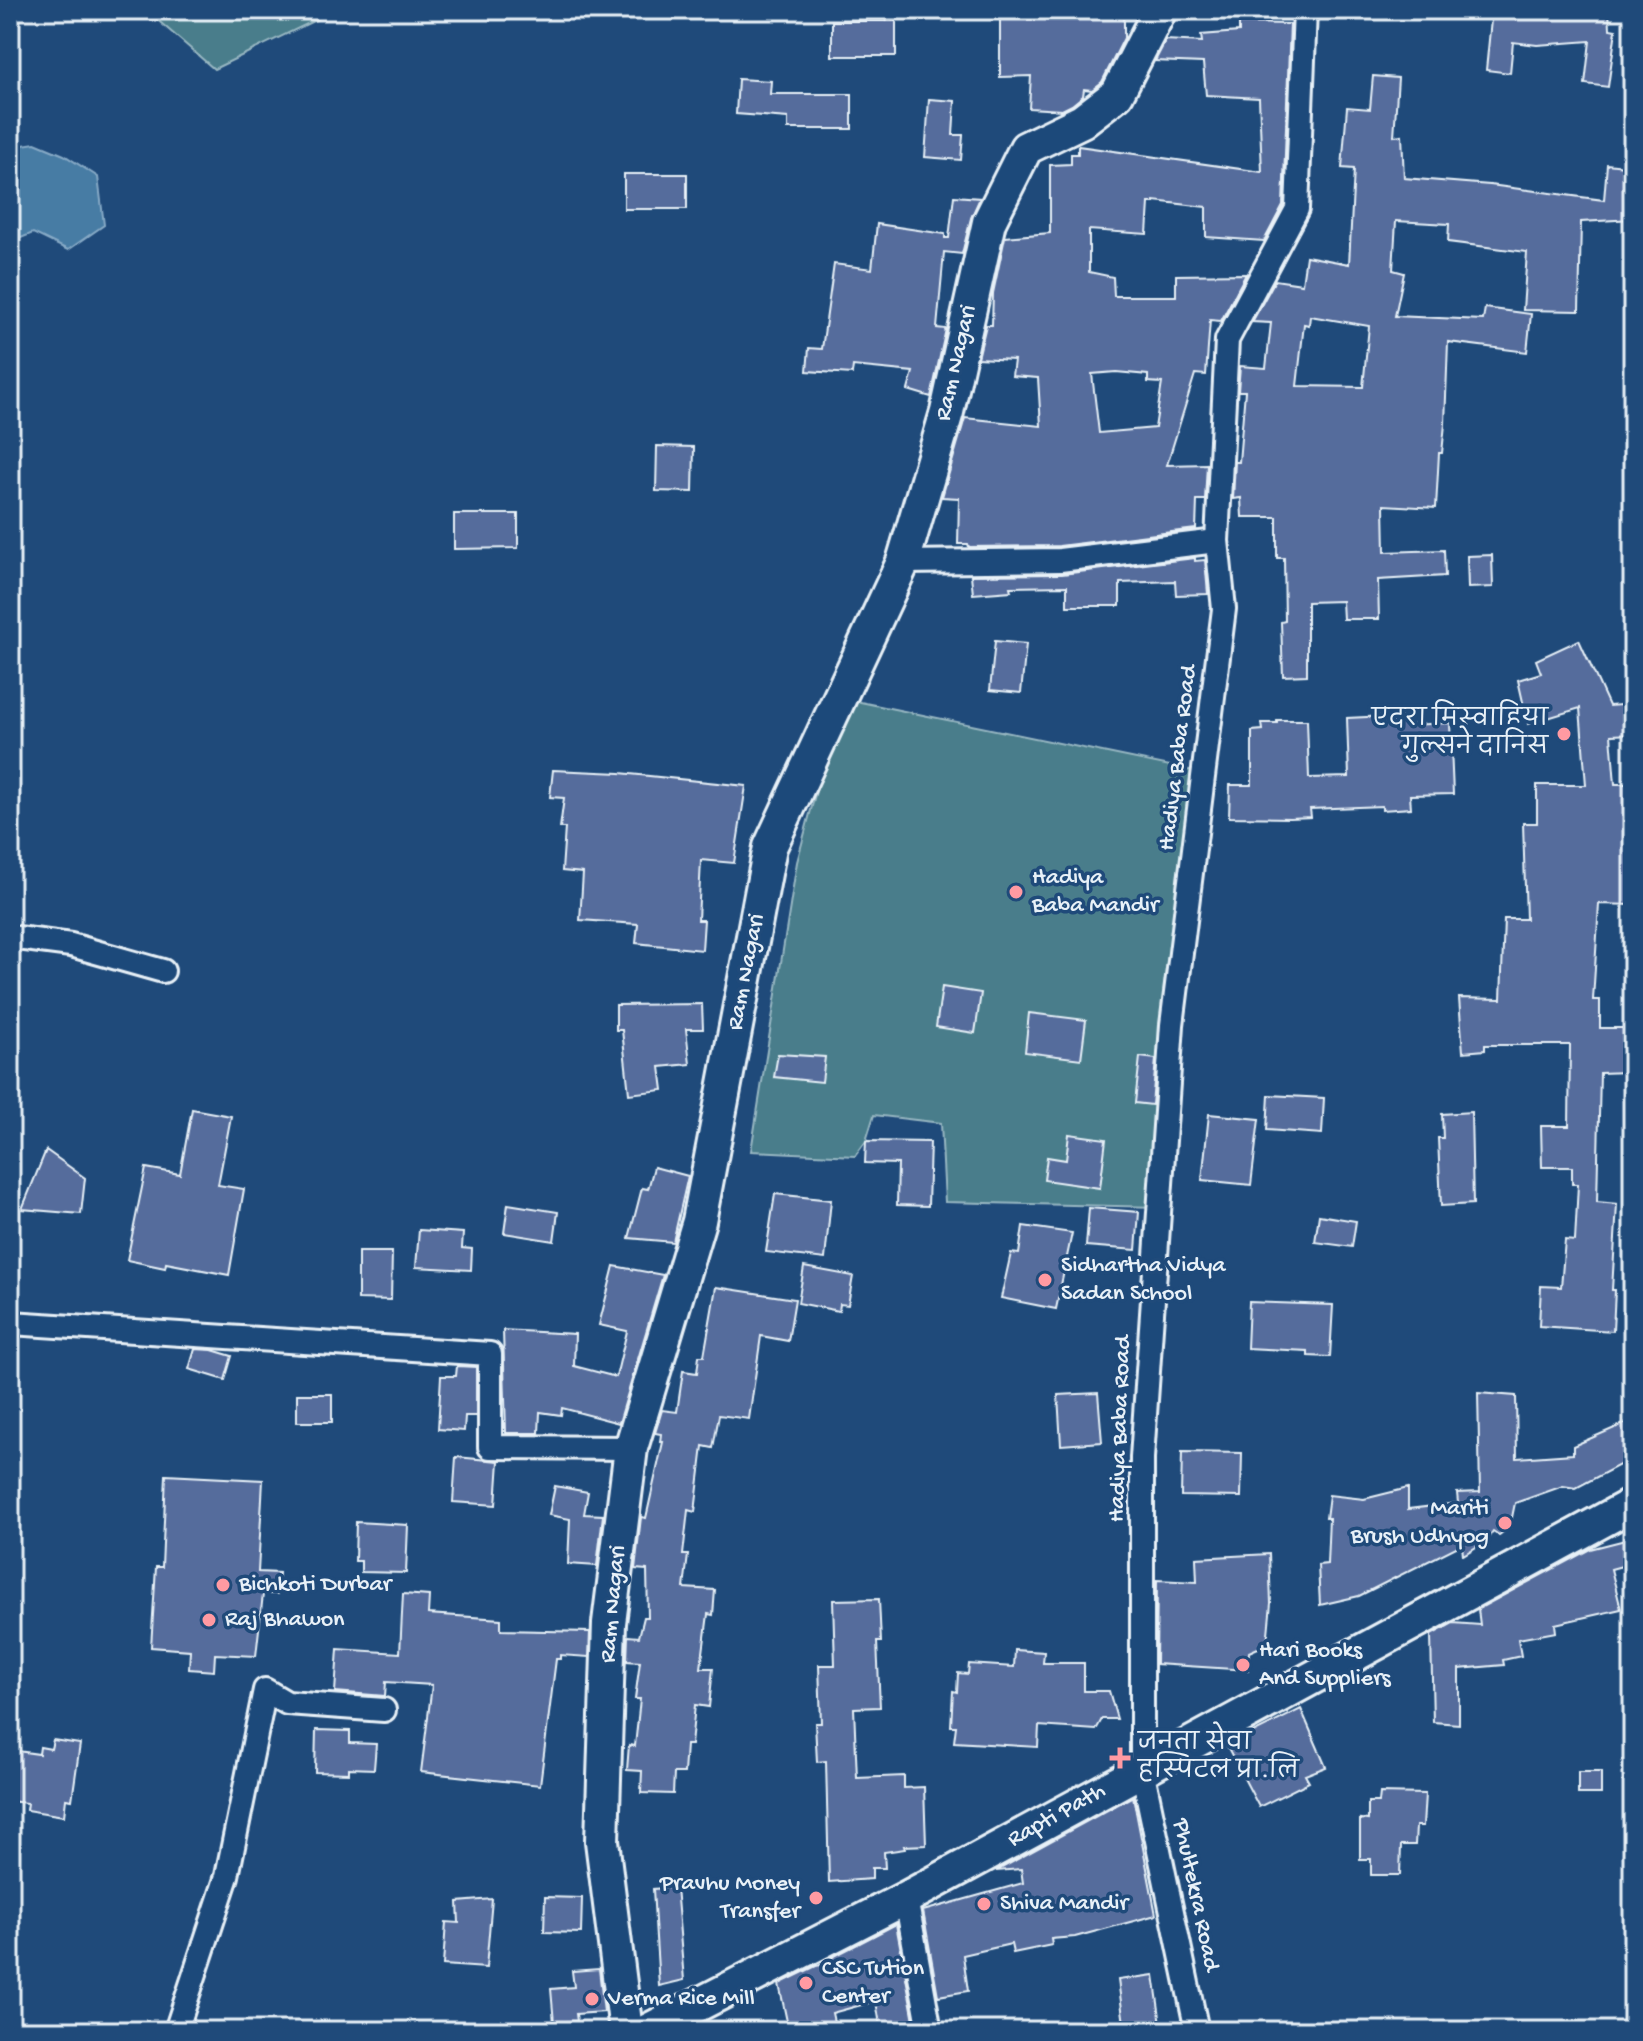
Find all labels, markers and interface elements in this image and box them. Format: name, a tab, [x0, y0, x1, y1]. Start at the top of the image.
street label: Ram Nagari	[930, 302, 984, 424]
street label: Hadiya Baba Road	[1153, 662, 1205, 852]
place label: एदरा मिस्वाहिया गुल्सने दानिस	[1370, 699, 1550, 763]
marker: एदरा मिस्वाहिया गुल्सने दानिस	[1555, 725, 1573, 743]
place label: Hadiya Baba Mandir	[1031, 864, 1161, 921]
marker: Hadiya Baba Mandir	[1007, 883, 1025, 901]
street label: Ram Nagari	[721, 911, 773, 1033]
place label: Sidhartha Vidya Sadan School	[1061, 1252, 1226, 1309]
marker: Sidhartha Vidya Sadan School	[1036, 1271, 1054, 1289]
street label: Hadiya Baba Road	[1103, 1333, 1139, 1523]
place label: Mariti Brush Udhyog	[1350, 1495, 1489, 1552]
marker: Mariti Brush Udhyog	[1496, 1514, 1514, 1532]
street label: Ram Nagari	[594, 1544, 634, 1664]
place label: Bichkoti Durbar	[238, 1571, 394, 1600]
marker: Bichkoti Durbar	[214, 1576, 232, 1594]
place label: Raj Bhawon	[225, 1606, 345, 1635]
marker: Raj Bhawon	[200, 1611, 218, 1629]
place label: Hari Books And Suppliers	[1259, 1637, 1392, 1694]
marker: Hari Books And Suppliers	[1234, 1656, 1252, 1674]
place label: जनता सेवा हस्पिटल प्रा.लि	[1136, 1721, 1301, 1787]
marker: जनता सेवा हस्पिटल प्रा.लि	[1109, 1747, 1131, 1769]
street label: Rapti Path	[1003, 1777, 1111, 1855]
street label: Phultekra Road	[1164, 1815, 1226, 1976]
place label: Pravhu Money Transfer	[659, 1870, 802, 1927]
marker: Pravhu Money Transfer	[807, 1889, 825, 1907]
place label: Shiva Mandir	[1000, 1890, 1130, 1919]
marker: Shiva Mandir	[975, 1895, 993, 1913]
place label: CSC Tution Center	[822, 1955, 925, 2012]
marker: CSC Tution Center	[797, 1974, 815, 1992]
place label: Verma Rice Mill	[607, 1985, 755, 2014]
marker: Verma Rice Mill	[583, 1990, 601, 2008]

